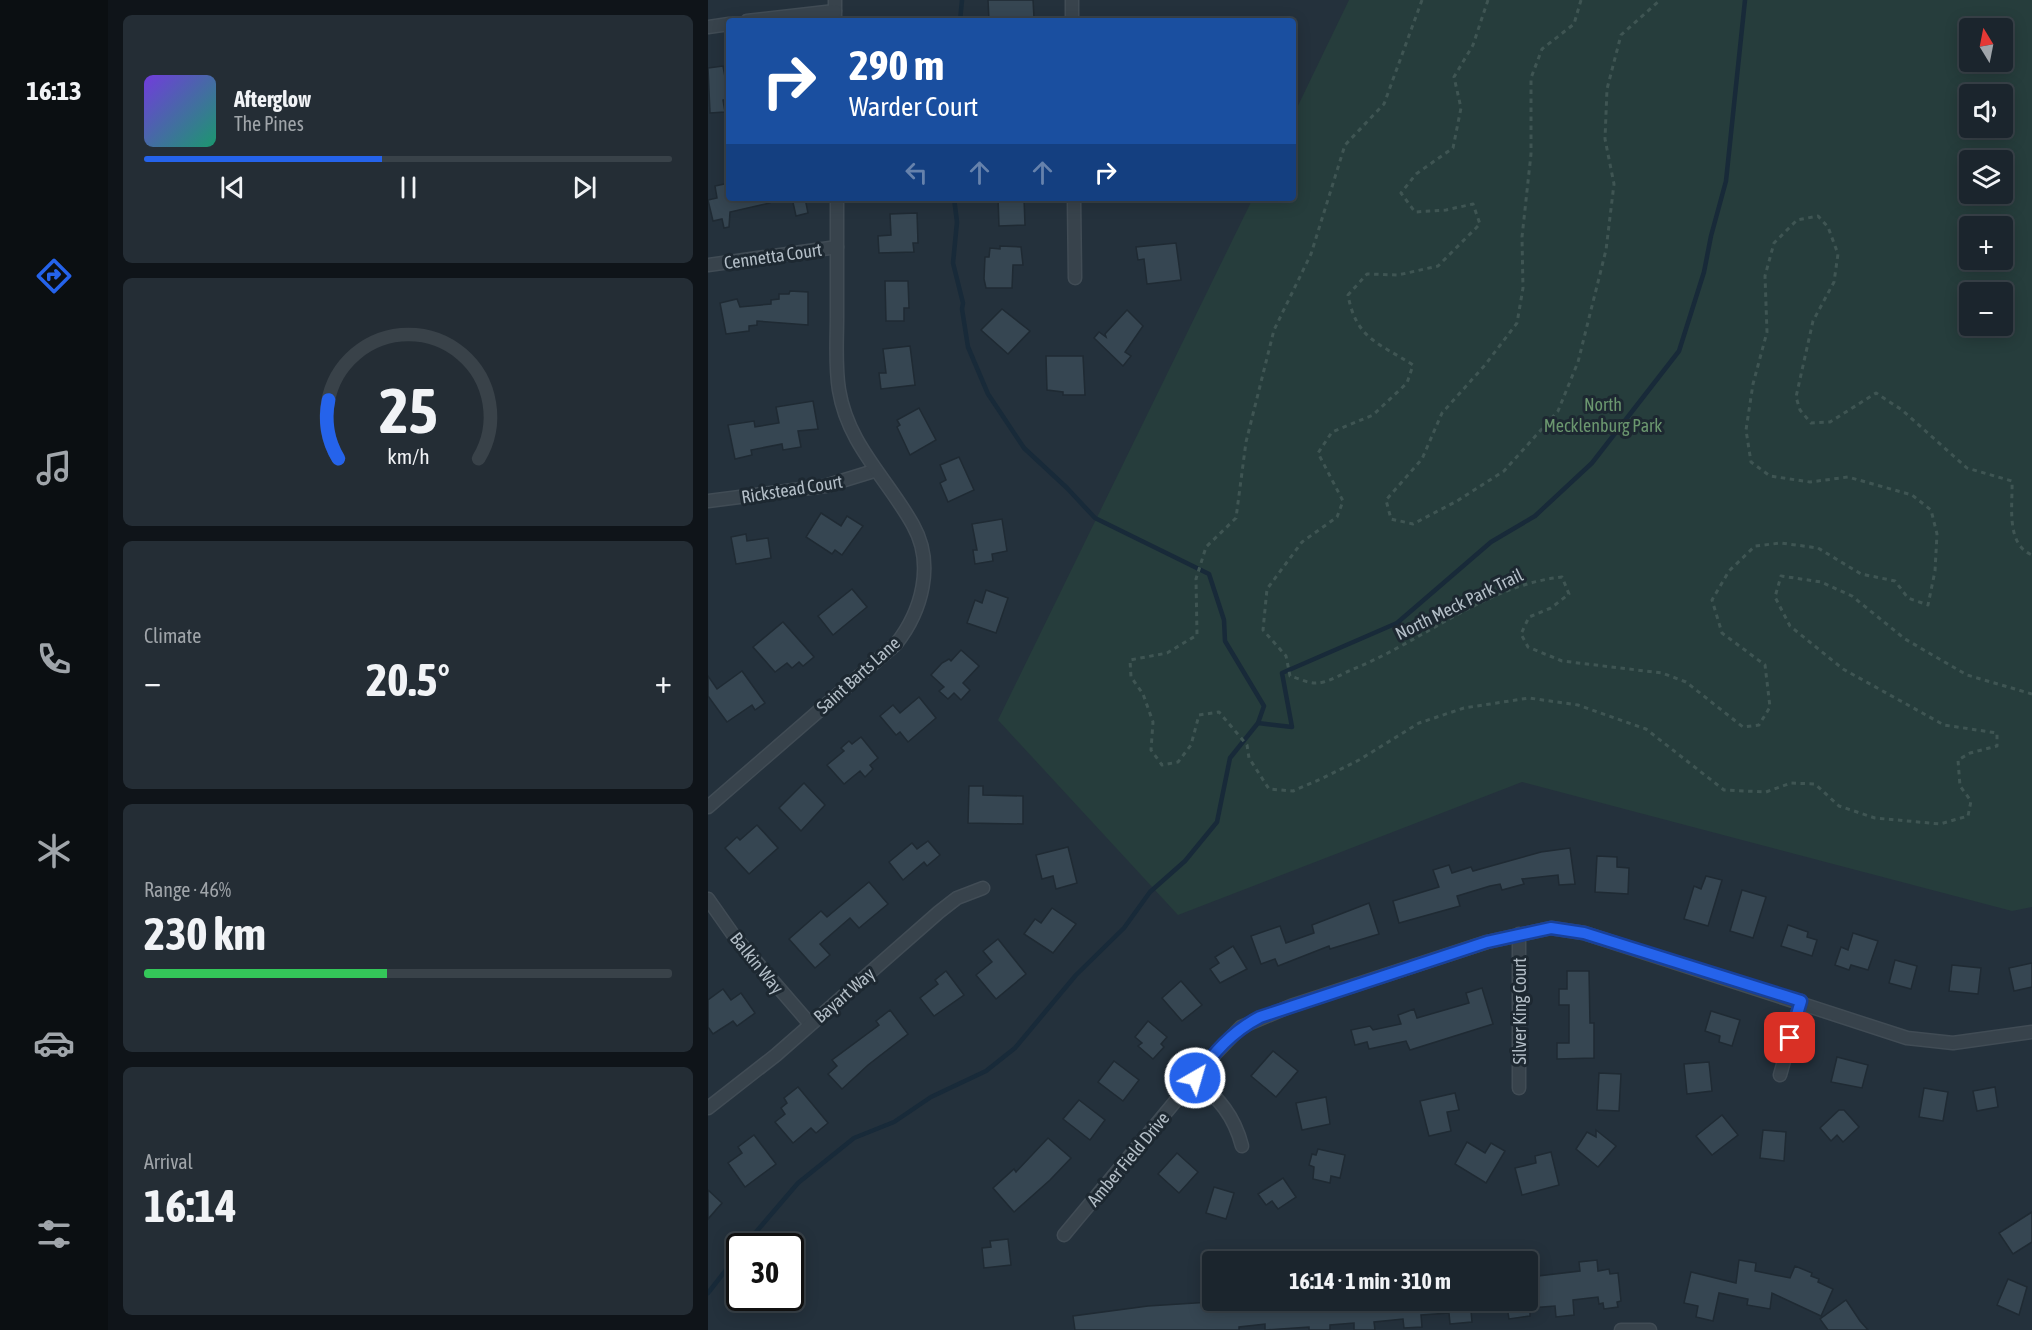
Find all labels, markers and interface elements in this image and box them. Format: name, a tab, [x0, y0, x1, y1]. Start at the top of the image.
north arrow	[1959, 18, 2013, 72]
map controls	[1959, 18, 2013, 336]
text: 290 m	[849, 41, 944, 89]
icon: right	[750, 42, 828, 120]
text: 16:13	[26, 75, 82, 106]
button: sound	[1959, 84, 2013, 138]
text: Afterglow	[234, 86, 311, 112]
text: Warder Court	[849, 91, 978, 122]
text: The Pines	[234, 112, 304, 135]
button: layers	[1959, 150, 2013, 204]
icon: left	[900, 156, 933, 189]
icon: ahead	[963, 156, 996, 189]
icon: ahead	[1026, 156, 1059, 189]
icon: right	[1089, 156, 1122, 189]
icon: previous	[216, 171, 249, 204]
icon: pause	[392, 171, 425, 204]
icon: next	[568, 171, 601, 204]
button: +	[1959, 216, 2013, 270]
street label: Cennetta Court	[723, 239, 823, 273]
icon: directions	[33, 255, 75, 297]
button: −	[1959, 282, 2013, 336]
text: 25	[379, 375, 437, 446]
park label: North Mecklenburg Park	[1544, 394, 1662, 436]
text: km/h	[387, 444, 429, 469]
icon: music	[33, 447, 75, 489]
street label: Rickstead Court	[740, 471, 844, 507]
street label: North Meck Park Trail	[1392, 564, 1526, 644]
text: Climate	[144, 624, 201, 647]
street label: Saint Barts Lane	[812, 632, 904, 718]
icon: phone	[33, 638, 75, 680]
text: 20.5°	[366, 654, 450, 706]
text: −	[144, 662, 161, 700]
text: +	[655, 662, 672, 700]
icon: climate	[33, 830, 75, 872]
text: Range · 46%	[144, 878, 231, 901]
text: 230 km	[144, 908, 266, 960]
street label: Balkin Way	[726, 928, 788, 998]
street label: Silver King Court	[1509, 958, 1530, 1064]
street label: Bayart Way	[809, 963, 879, 1027]
pin	[1764, 1012, 1815, 1063]
icon: arrive	[1773, 1021, 1806, 1054]
icon: car	[33, 1022, 75, 1064]
position arrow	[1163, 1046, 1227, 1110]
street label: Amber Field Drive	[1083, 1108, 1173, 1210]
text: Arrival	[144, 1150, 193, 1173]
text: 16:14	[144, 1180, 237, 1232]
icon: filters	[33, 1213, 75, 1255]
speed limit sign: 30	[726, 1233, 804, 1311]
text: 16:14 · 1 min · 310 m	[1289, 1268, 1451, 1294]

